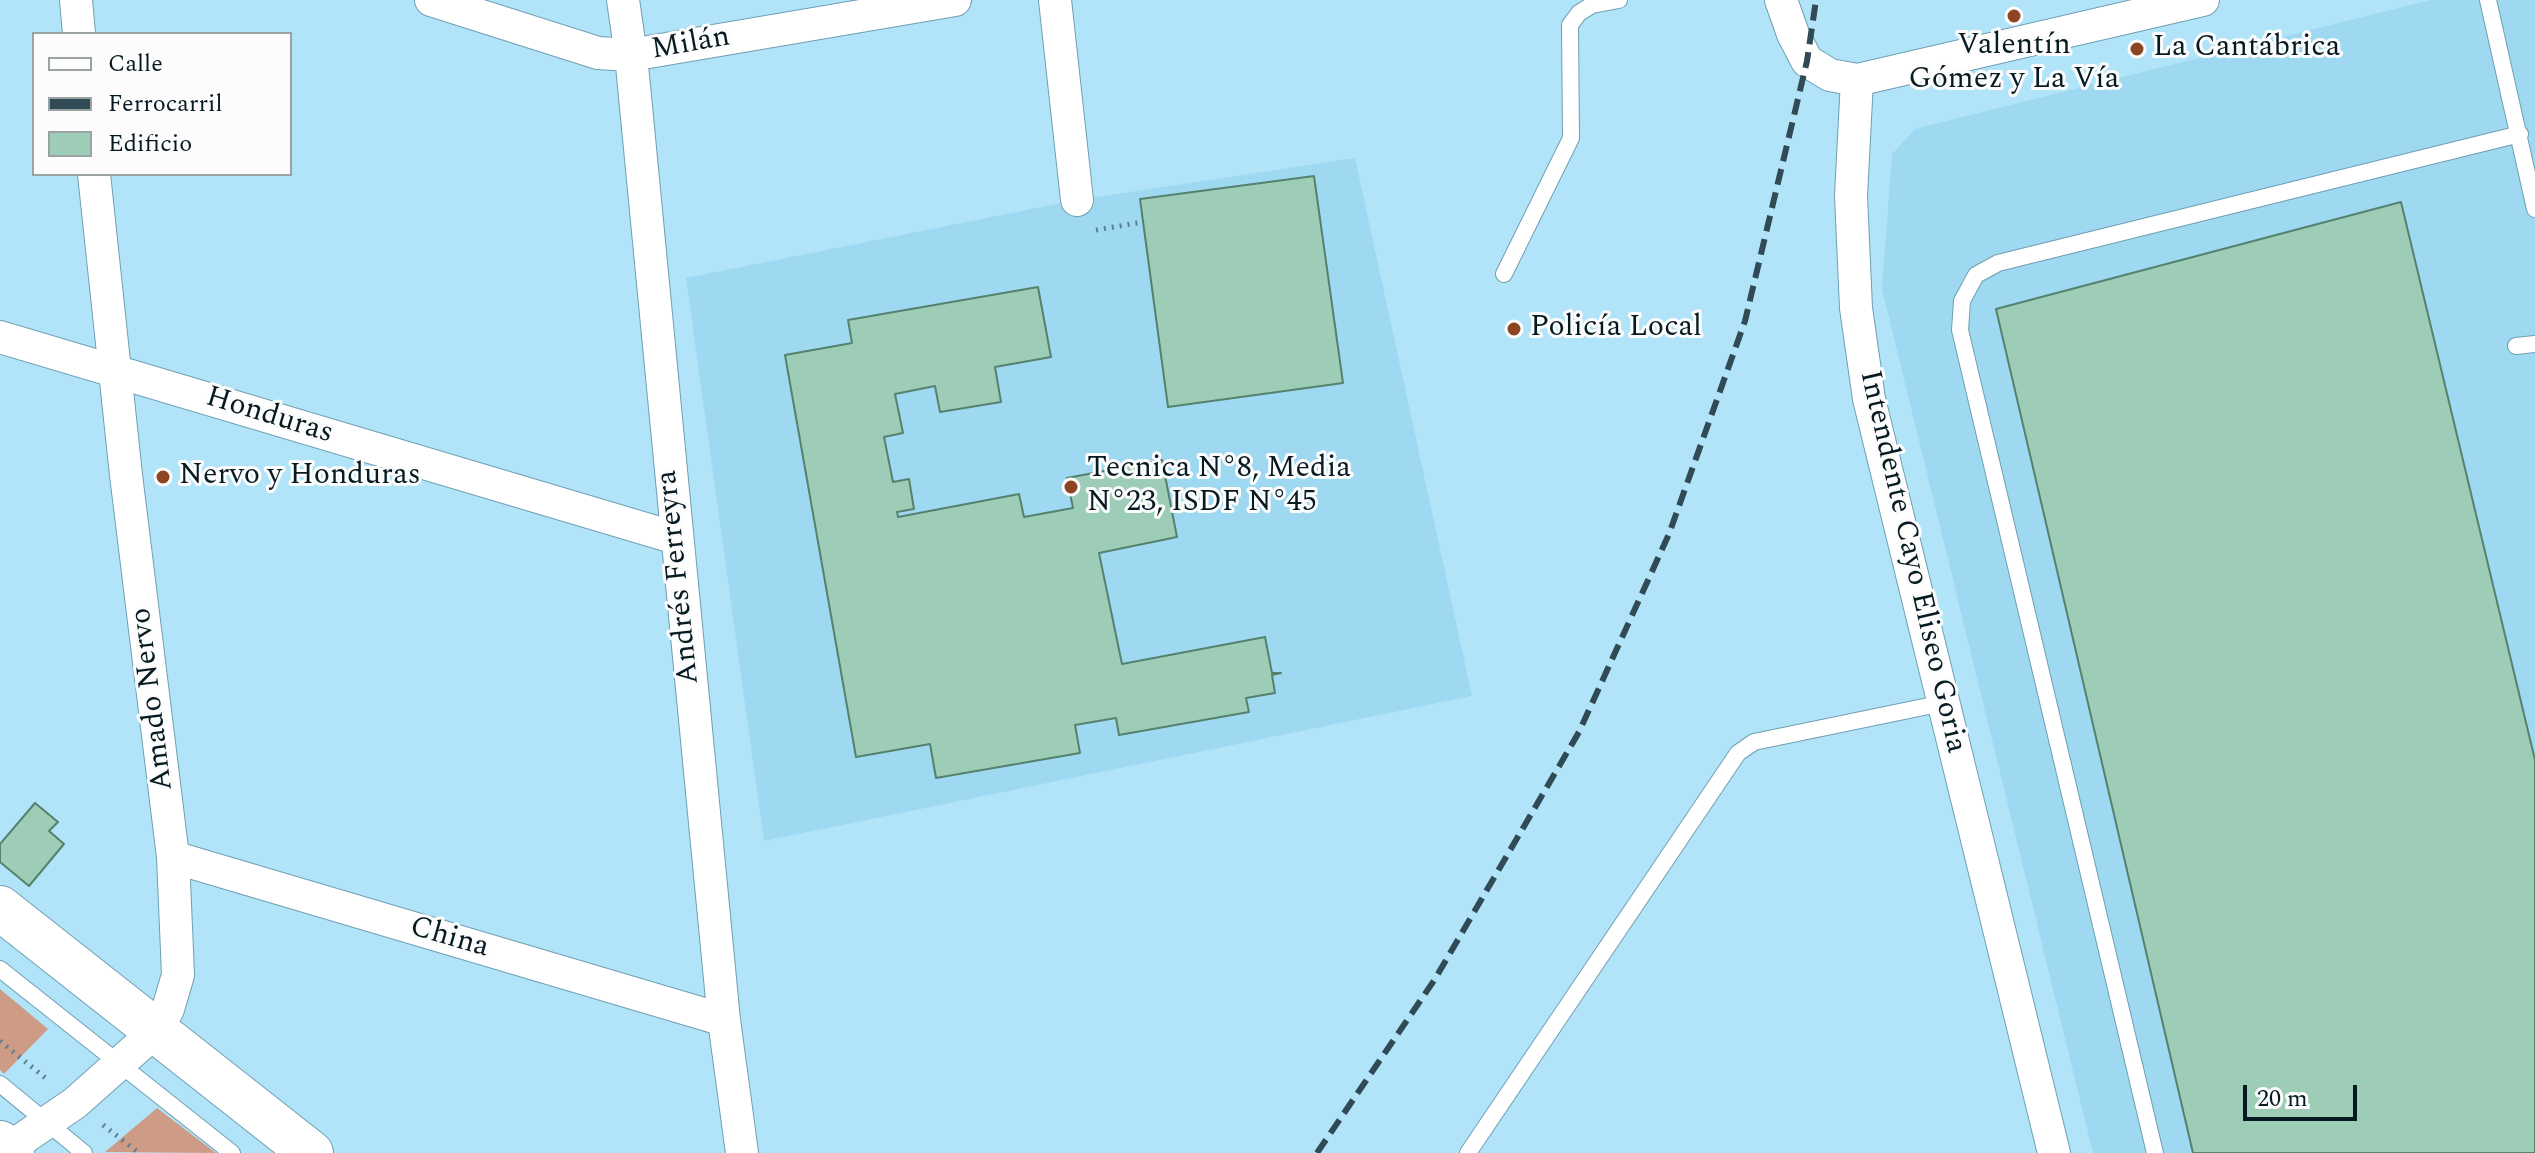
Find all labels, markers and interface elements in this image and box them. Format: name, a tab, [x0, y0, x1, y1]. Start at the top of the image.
marker: Valentín Gómez y La Vía	[2005, 7, 2023, 25]
street label: Milán	[649, 20, 733, 70]
place label: Valentín Gómez y La Vía	[1909, 29, 2119, 100]
place label: La Cantábrica	[2153, 31, 2340, 67]
legend	[32, 32, 292, 176]
marker: La Cantábrica	[2128, 40, 2146, 58]
text: Calle	[108, 46, 163, 82]
text: Ferrocarril	[108, 86, 223, 122]
text: Edificio	[108, 126, 192, 162]
place label: Policía Local	[1530, 311, 1702, 347]
marker: Policía Local	[1505, 320, 1523, 338]
street label: Intendente Cayo Eliseo Goria	[1849, 367, 1973, 757]
street label: Honduras	[201, 381, 337, 453]
place label: Tecnica N°8, Media N°23, ISDF N°45	[1087, 452, 1351, 522]
place label: Nervo y Honduras	[179, 459, 421, 495]
marker: Nervo y Honduras	[154, 468, 172, 486]
street label: Andrés Ferreyra	[651, 468, 709, 686]
marker: Tecnica N°8, Media N°23, ISDF N°45	[1062, 478, 1080, 496]
street label: Amado Nervo	[125, 605, 183, 793]
street label: China	[405, 911, 493, 967]
scale bar	[2247, 1069, 2361, 1119]
text: 20 m	[2257, 1081, 2308, 1117]

